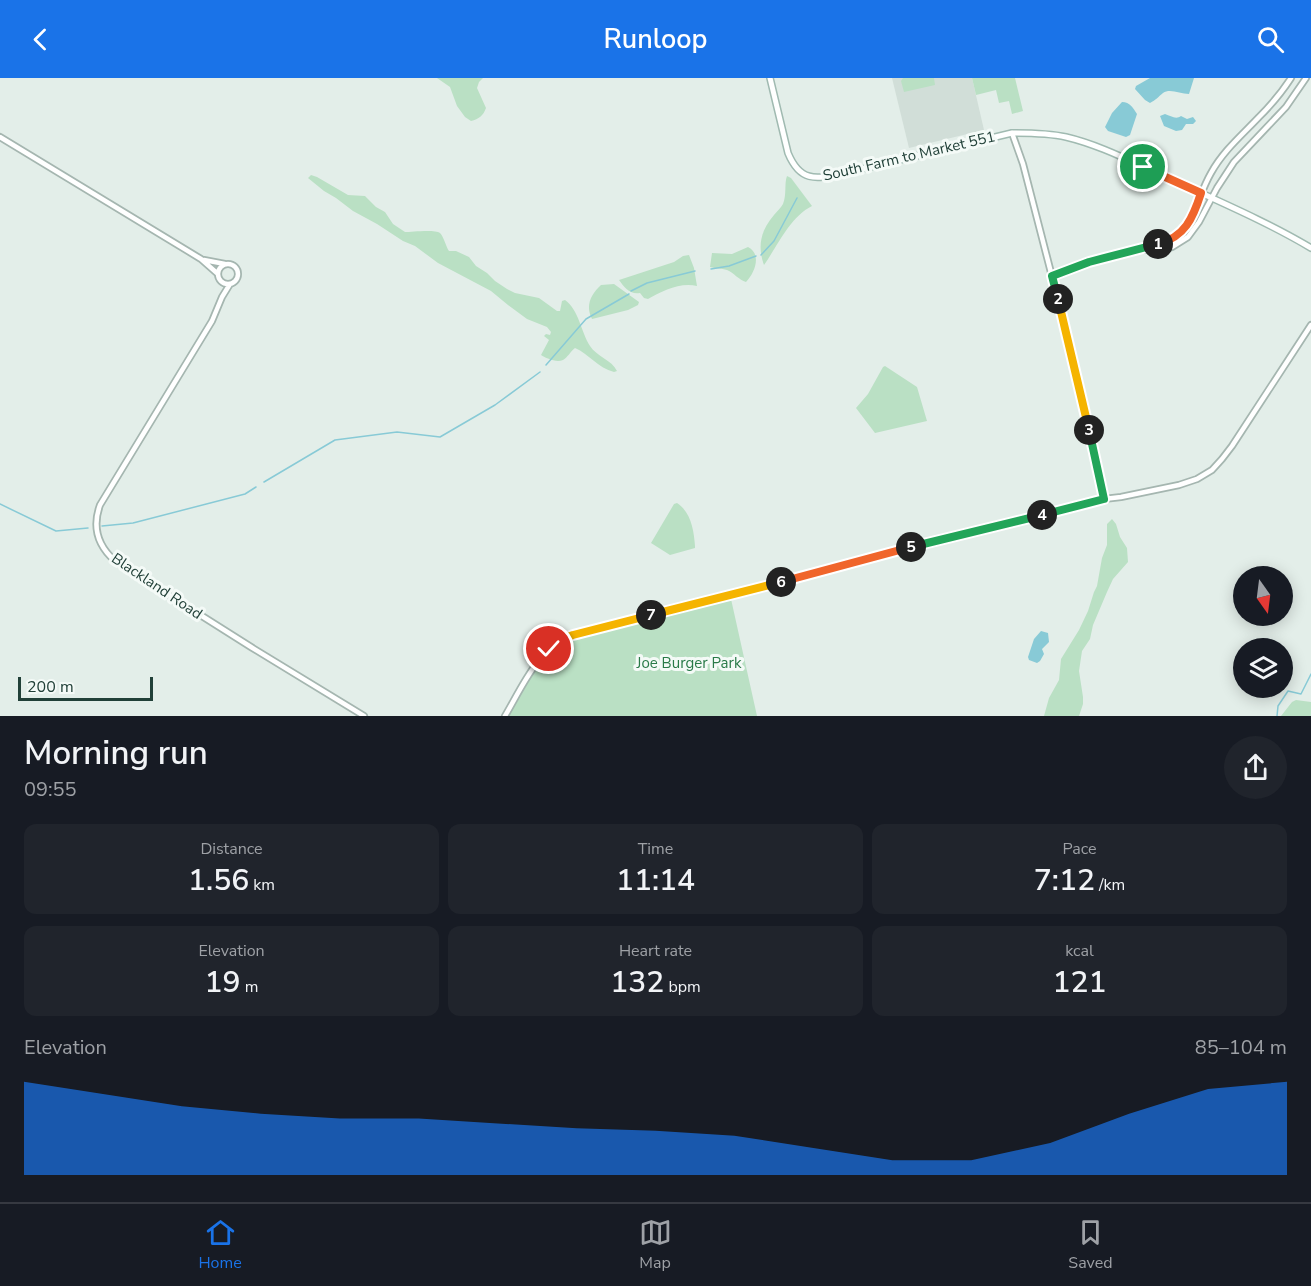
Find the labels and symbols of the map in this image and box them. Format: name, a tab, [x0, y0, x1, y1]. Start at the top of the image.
street label: South Farm to Market 551	[821, 126, 997, 186]
pin	[1117, 141, 1168, 192]
pin: 1	[1143, 229, 1173, 259]
pin: 2	[1043, 284, 1073, 314]
pin: 3	[1074, 415, 1104, 445]
pin: 4	[1027, 500, 1057, 530]
pin: 5	[896, 532, 926, 562]
street label: Blackland Road	[108, 548, 206, 624]
north arrow	[1233, 566, 1293, 626]
pin: 6	[766, 567, 796, 597]
pin: 7	[636, 600, 666, 630]
pin	[523, 623, 574, 674]
park label: Joe Burger Park	[636, 653, 742, 673]
scale bar	[18, 674, 153, 702]

